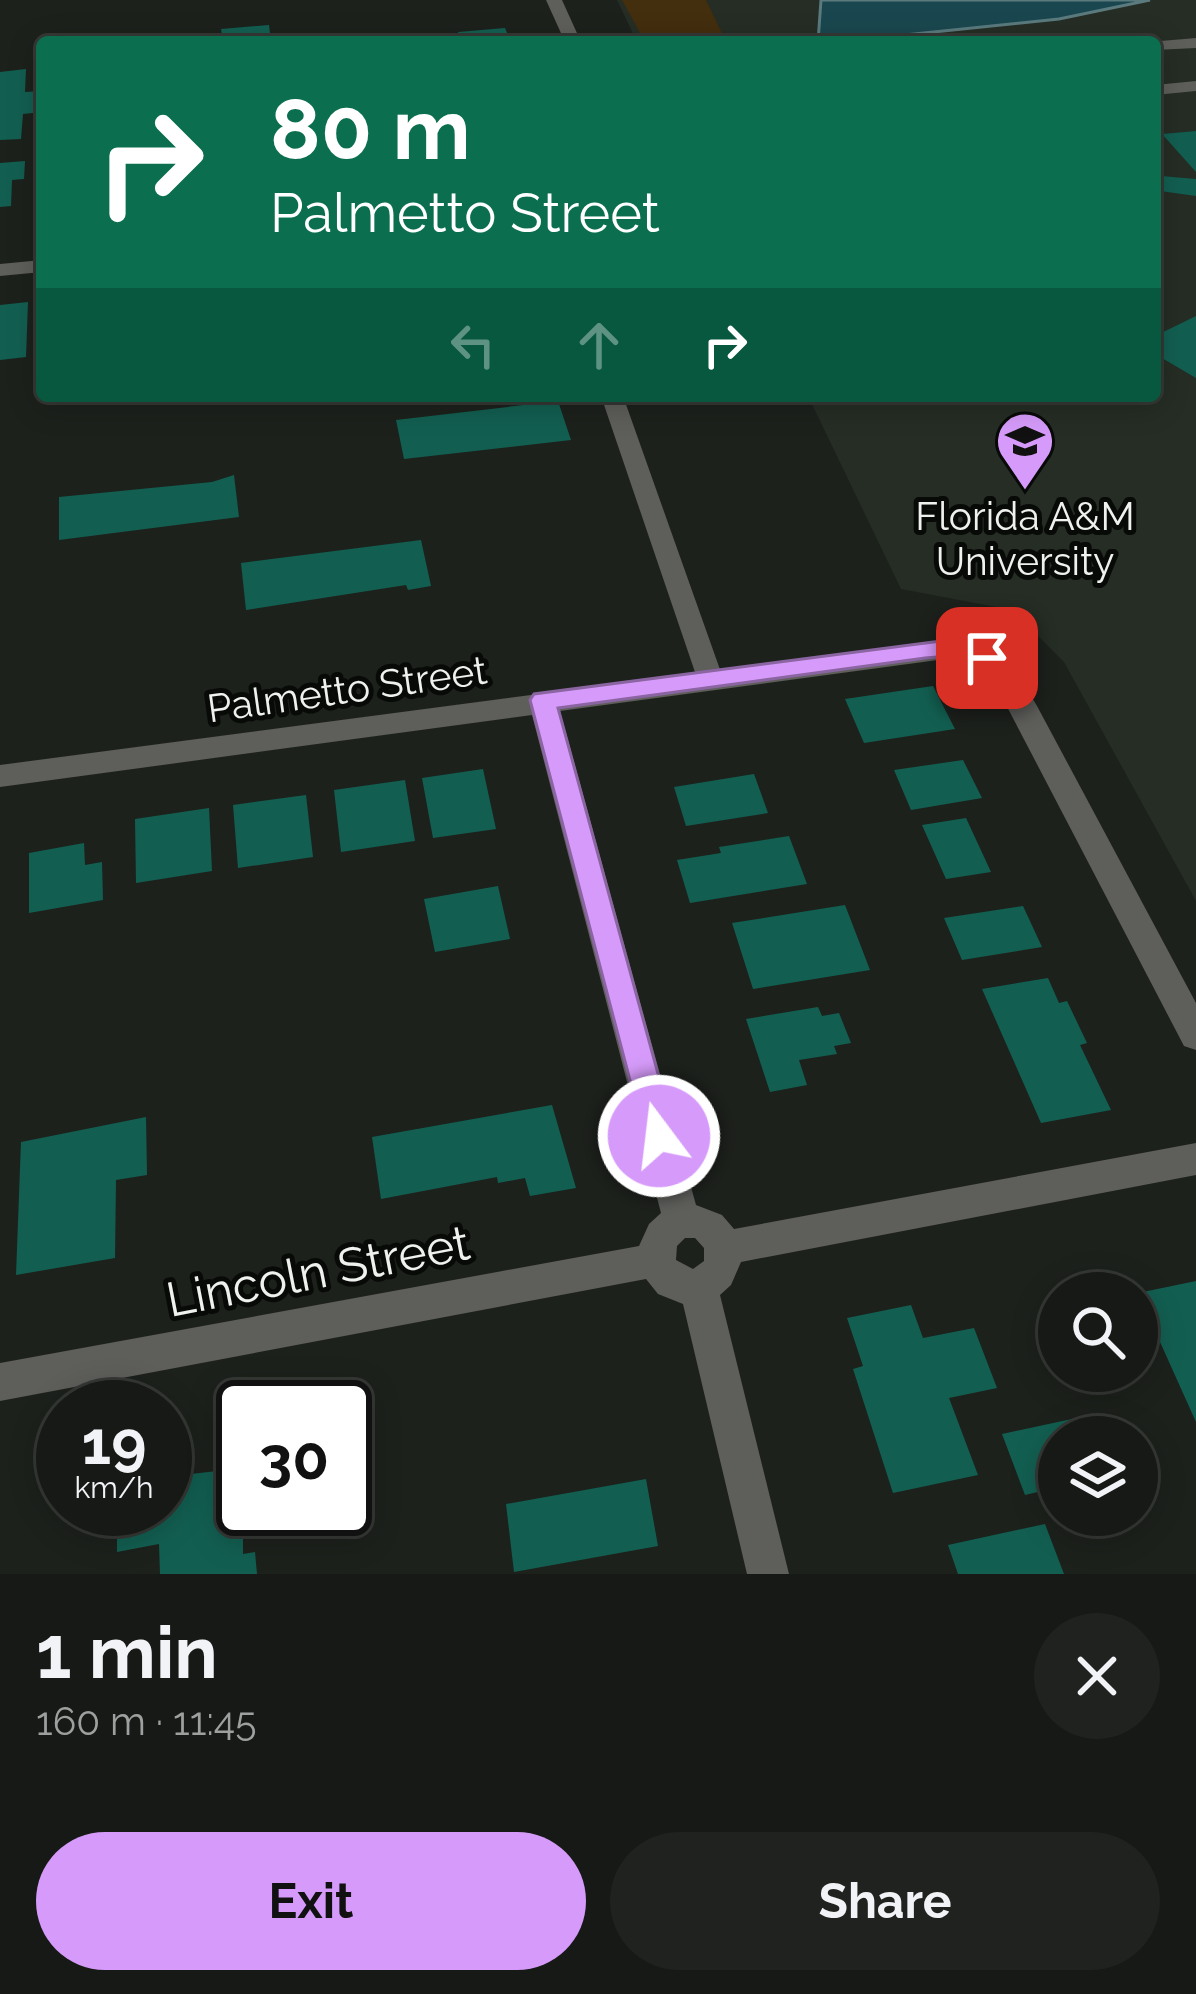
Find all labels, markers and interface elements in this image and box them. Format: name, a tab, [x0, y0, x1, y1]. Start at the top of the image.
text: 80 m	[270, 80, 471, 179]
icon: right	[72, 84, 228, 240]
text: Palmetto Street	[270, 181, 660, 245]
icon: left	[440, 312, 506, 378]
icon: ahead	[566, 312, 632, 378]
icon: right	[692, 312, 758, 378]
school or university icon: Florida A&M University	[994, 410, 1056, 492]
place label: Florida A&M University	[915, 493, 1135, 584]
pin	[936, 607, 1038, 709]
icon: arrive	[954, 625, 1020, 691]
street label: Palmetto Street	[204, 647, 490, 731]
position arrow	[596, 1073, 722, 1199]
street label: Lincoln Street	[162, 1214, 474, 1328]
map controls	[1038, 1272, 1158, 1536]
button: search	[1038, 1272, 1158, 1392]
speed limit sign: 30	[216, 1380, 372, 1536]
text: 19	[82, 1408, 146, 1478]
button: layers	[1038, 1416, 1158, 1536]
text: km/h	[74, 1470, 154, 1505]
text: 1 min	[36, 1610, 218, 1695]
button: close	[1034, 1613, 1160, 1739]
text: 160 m · 11:45	[36, 1698, 256, 1744]
button: Exit	[36, 1832, 586, 1970]
button: Share	[610, 1832, 1160, 1970]

